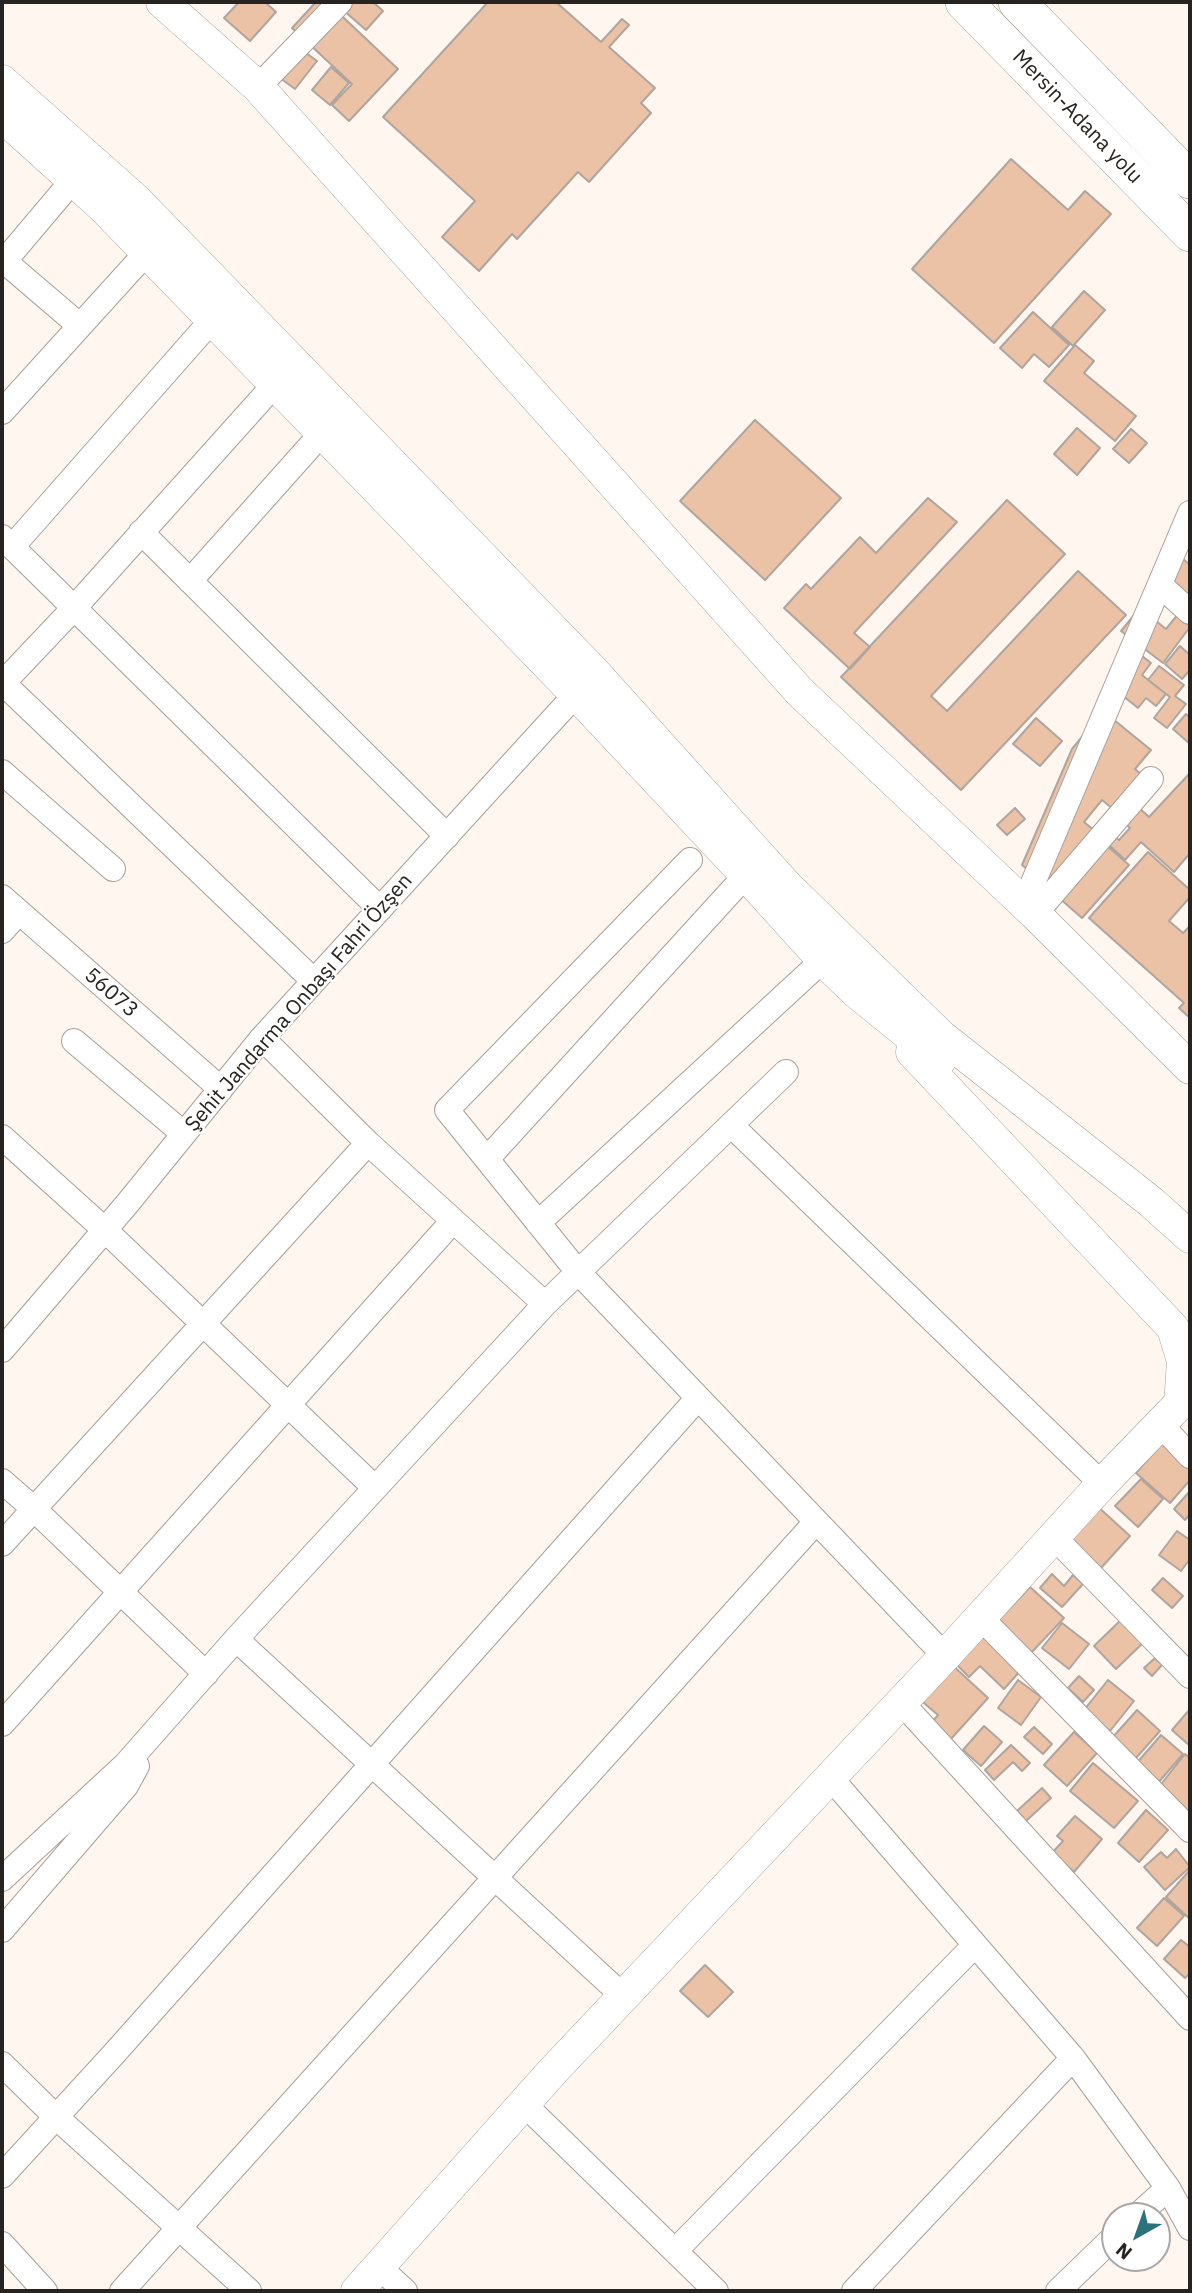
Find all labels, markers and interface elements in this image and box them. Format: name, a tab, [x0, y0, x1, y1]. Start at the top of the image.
street label: Mersin-Adana yolu	[1007, 45, 1147, 189]
street label: Şehit Jandarma Onbaşı Fahri Özşen	[180, 869, 418, 1137]
street label: 56073	[79, 963, 143, 1023]
north arrow	[1101, 2202, 1171, 2272]
text: N	[1111, 2238, 1137, 2265]

